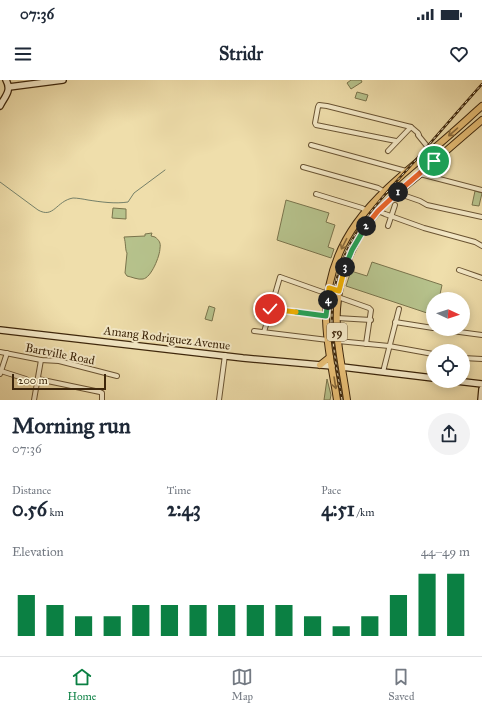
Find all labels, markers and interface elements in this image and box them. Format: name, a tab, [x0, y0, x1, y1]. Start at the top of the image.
text: 07:36	[20, 5, 54, 23]
icon: menu	[12, 43, 34, 65]
text: Stridr	[219, 43, 263, 65]
icon: heart	[448, 43, 470, 65]
one-way arrow	[447, 127, 458, 136]
pin	[417, 144, 451, 178]
icon: arrive	[423, 150, 445, 172]
pin: 1	[388, 182, 408, 202]
text: 1	[396, 185, 400, 198]
pin: 2	[356, 216, 376, 236]
text: 2	[363, 219, 369, 232]
one-way arrow	[339, 238, 347, 250]
pin: 3	[335, 257, 355, 277]
text: 3	[343, 260, 347, 273]
pin: 4	[318, 290, 338, 310]
pin	[253, 292, 287, 326]
north arrow	[426, 292, 470, 336]
map controls	[426, 292, 470, 388]
text: 4	[325, 293, 331, 306]
icon: check	[259, 298, 281, 320]
street label: Amang Rodriguez Avenue	[102, 323, 231, 354]
road number: 59	[327, 323, 347, 341]
street label: Bartville Road	[24, 340, 96, 368]
button: locate	[426, 344, 470, 388]
scale bar	[12, 372, 106, 391]
text: 200 m	[18, 374, 48, 387]
one-way arrow	[331, 376, 339, 389]
text: Morning run	[12, 412, 131, 439]
button: share	[428, 413, 470, 455]
text: 07:36	[12, 441, 42, 457]
text: Distance	[12, 484, 51, 497]
text: Time	[167, 484, 191, 497]
text: Pace	[321, 484, 341, 497]
text: 0.56	[12, 497, 47, 521]
text: 2:43	[167, 497, 201, 521]
text: 4:51	[321, 497, 355, 521]
text: km	[47, 506, 64, 519]
text: /km	[355, 506, 374, 519]
text: Elevation	[12, 544, 64, 560]
text: 44–49 m	[421, 544, 470, 560]
tab: Home	[68, 666, 96, 703]
tab: Map	[231, 666, 253, 703]
tab: Saved	[388, 666, 414, 703]

